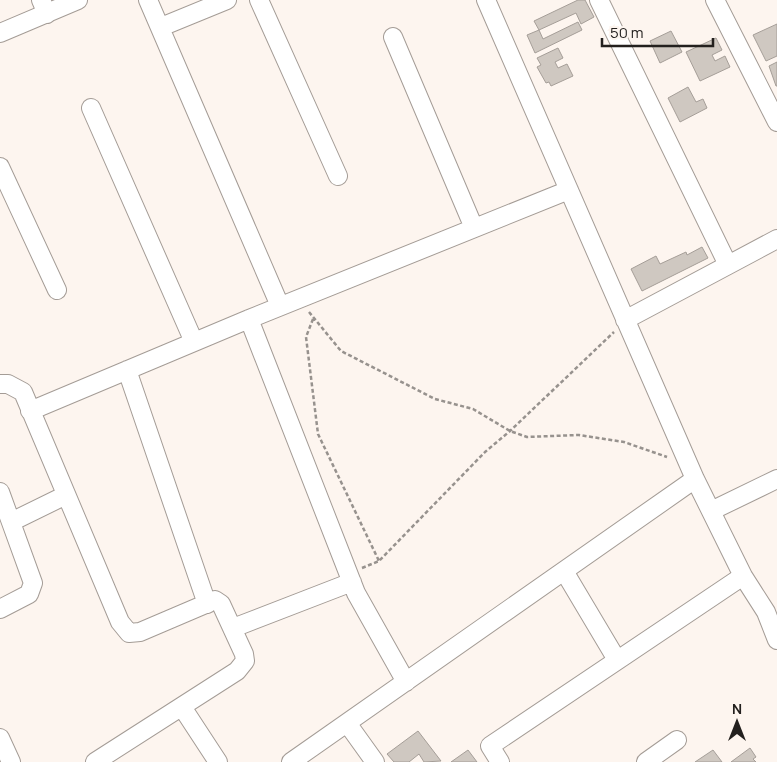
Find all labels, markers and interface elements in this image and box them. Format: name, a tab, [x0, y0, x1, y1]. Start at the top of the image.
scale bar	[602, 15, 713, 47]
text: 50 m	[610, 22, 644, 43]
north arrow	[712, 697, 762, 747]
text: N	[732, 699, 742, 718]

